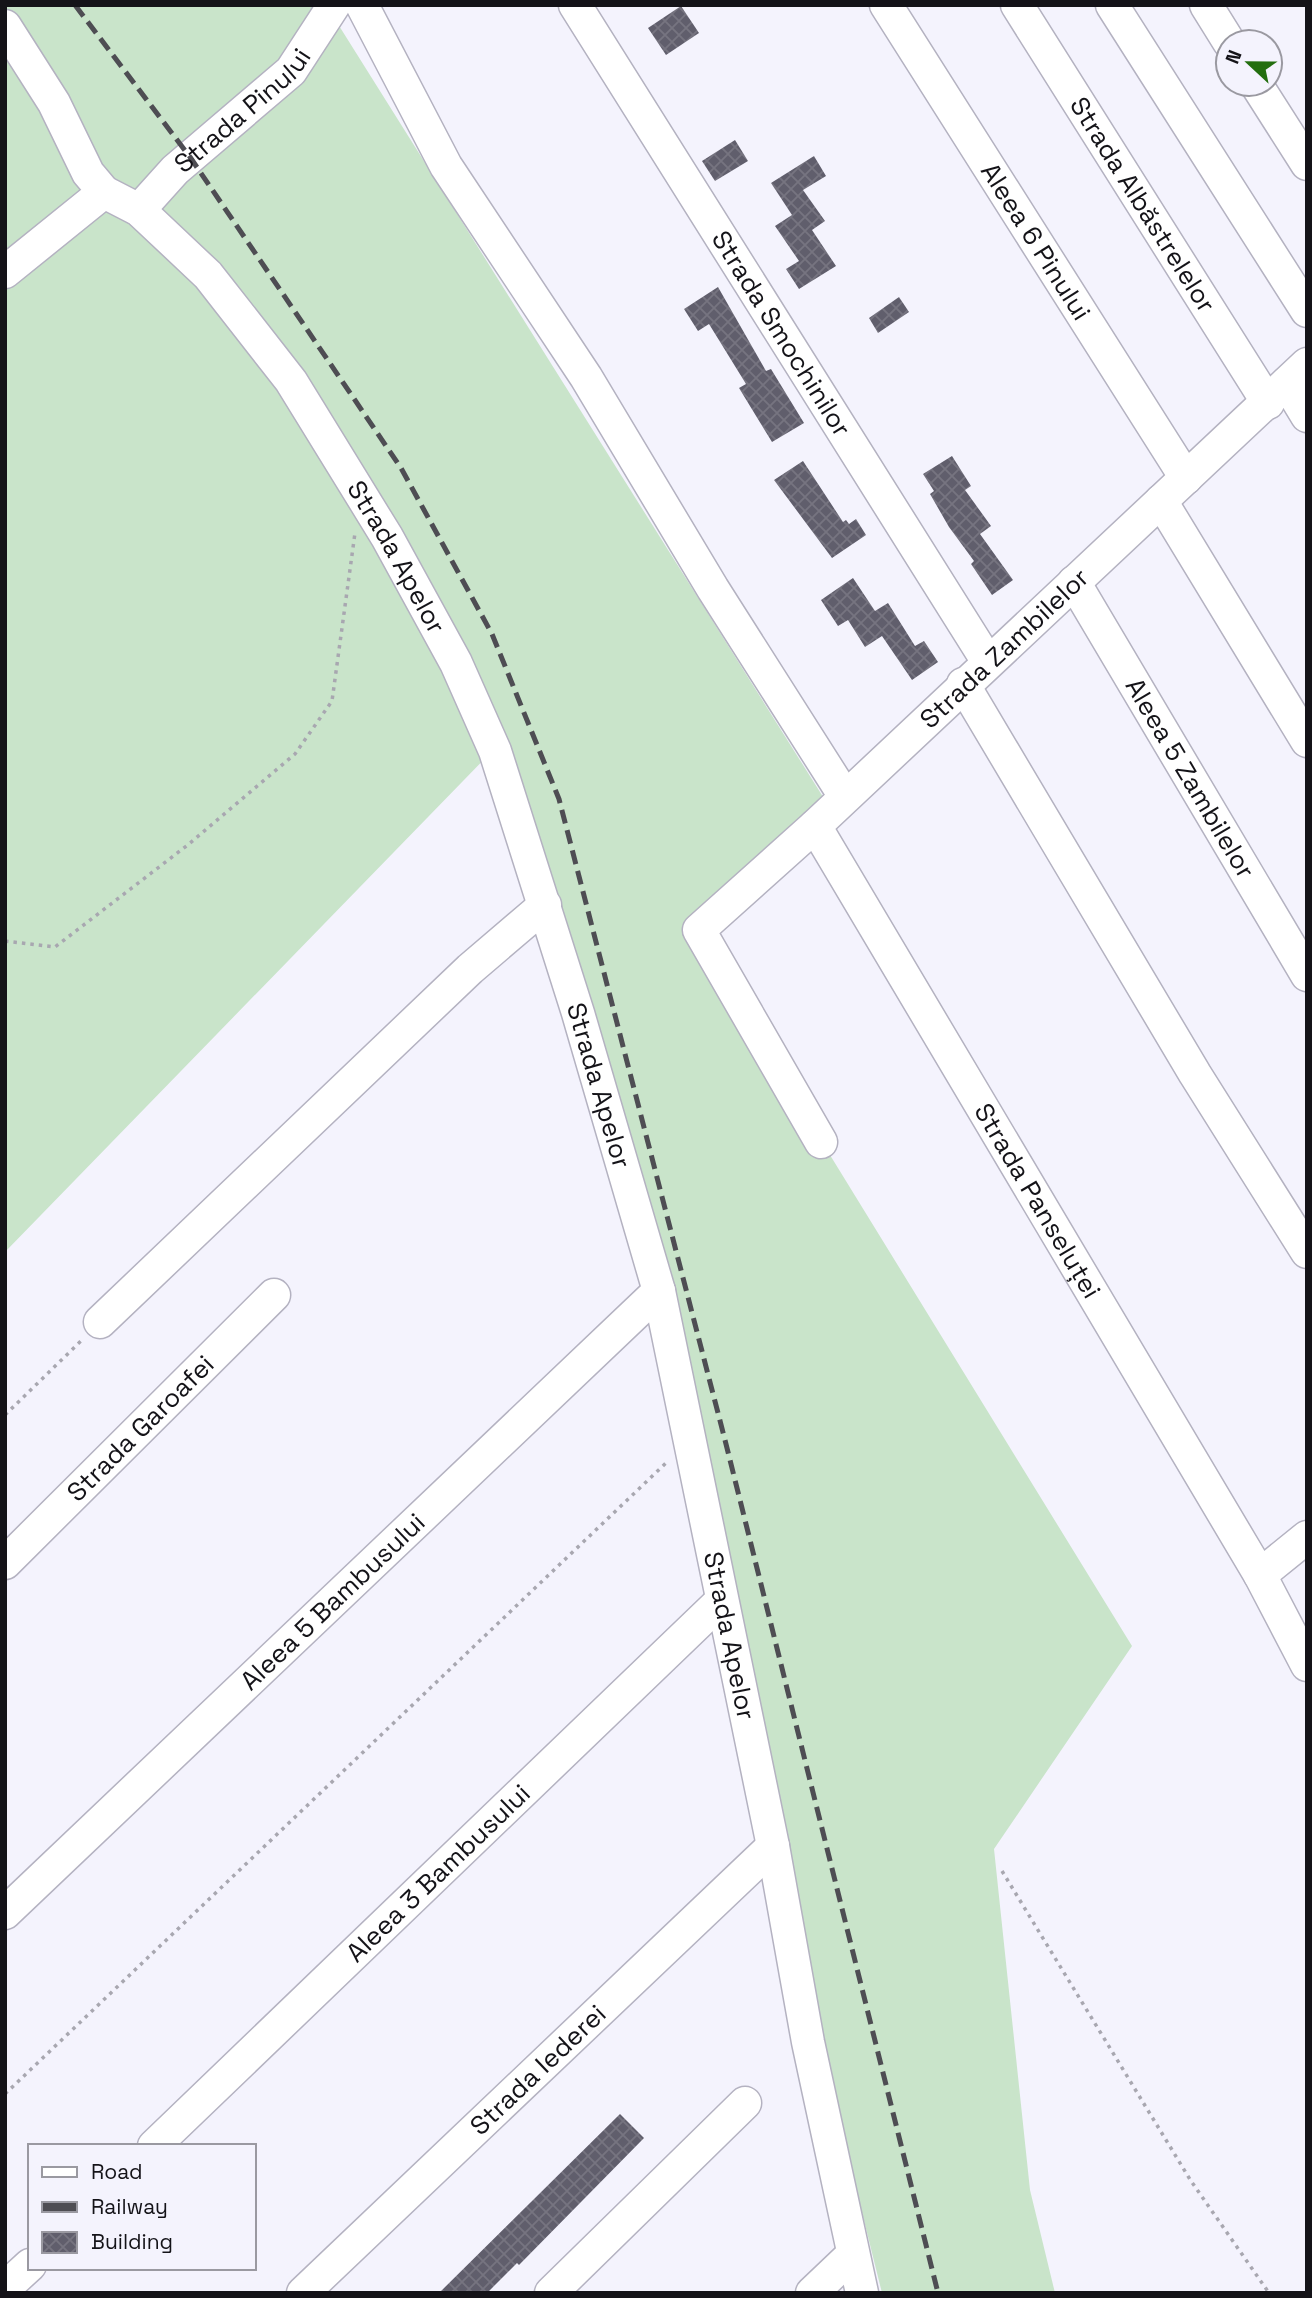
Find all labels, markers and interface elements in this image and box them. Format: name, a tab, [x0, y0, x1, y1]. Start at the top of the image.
north arrow	[1214, 28, 1284, 98]
street label: Strada Pinului	[167, 42, 318, 180]
text: N	[1220, 46, 1248, 67]
street label: Strada Albăstrelelor	[1062, 90, 1224, 319]
street label: Aleea 6 Pinului	[973, 156, 1099, 327]
street label: Strada Smochinilor	[704, 224, 859, 443]
street label: Strada Apelor	[339, 474, 454, 639]
street label: Strada Zambilelor	[912, 561, 1096, 736]
street label: Aleea 5 Zambilelor	[1118, 672, 1263, 884]
street label: Strada Apelor	[559, 998, 639, 1172]
street label: Strada Panseluței	[967, 1097, 1109, 1305]
street label: Strada Garoafei	[59, 1347, 221, 1509]
street label: Aleea 5 Bambusului	[233, 1505, 432, 1698]
street label: Strada Apelor	[696, 1549, 764, 1723]
street label: Aleea 3 Bambusului	[339, 1776, 537, 1969]
street label: Strada Iederei	[463, 1997, 613, 2142]
legend	[28, 2144, 256, 2270]
text: Road	[91, 2158, 143, 2185]
text: Railway	[91, 2193, 168, 2220]
text: Building	[91, 2228, 173, 2255]

